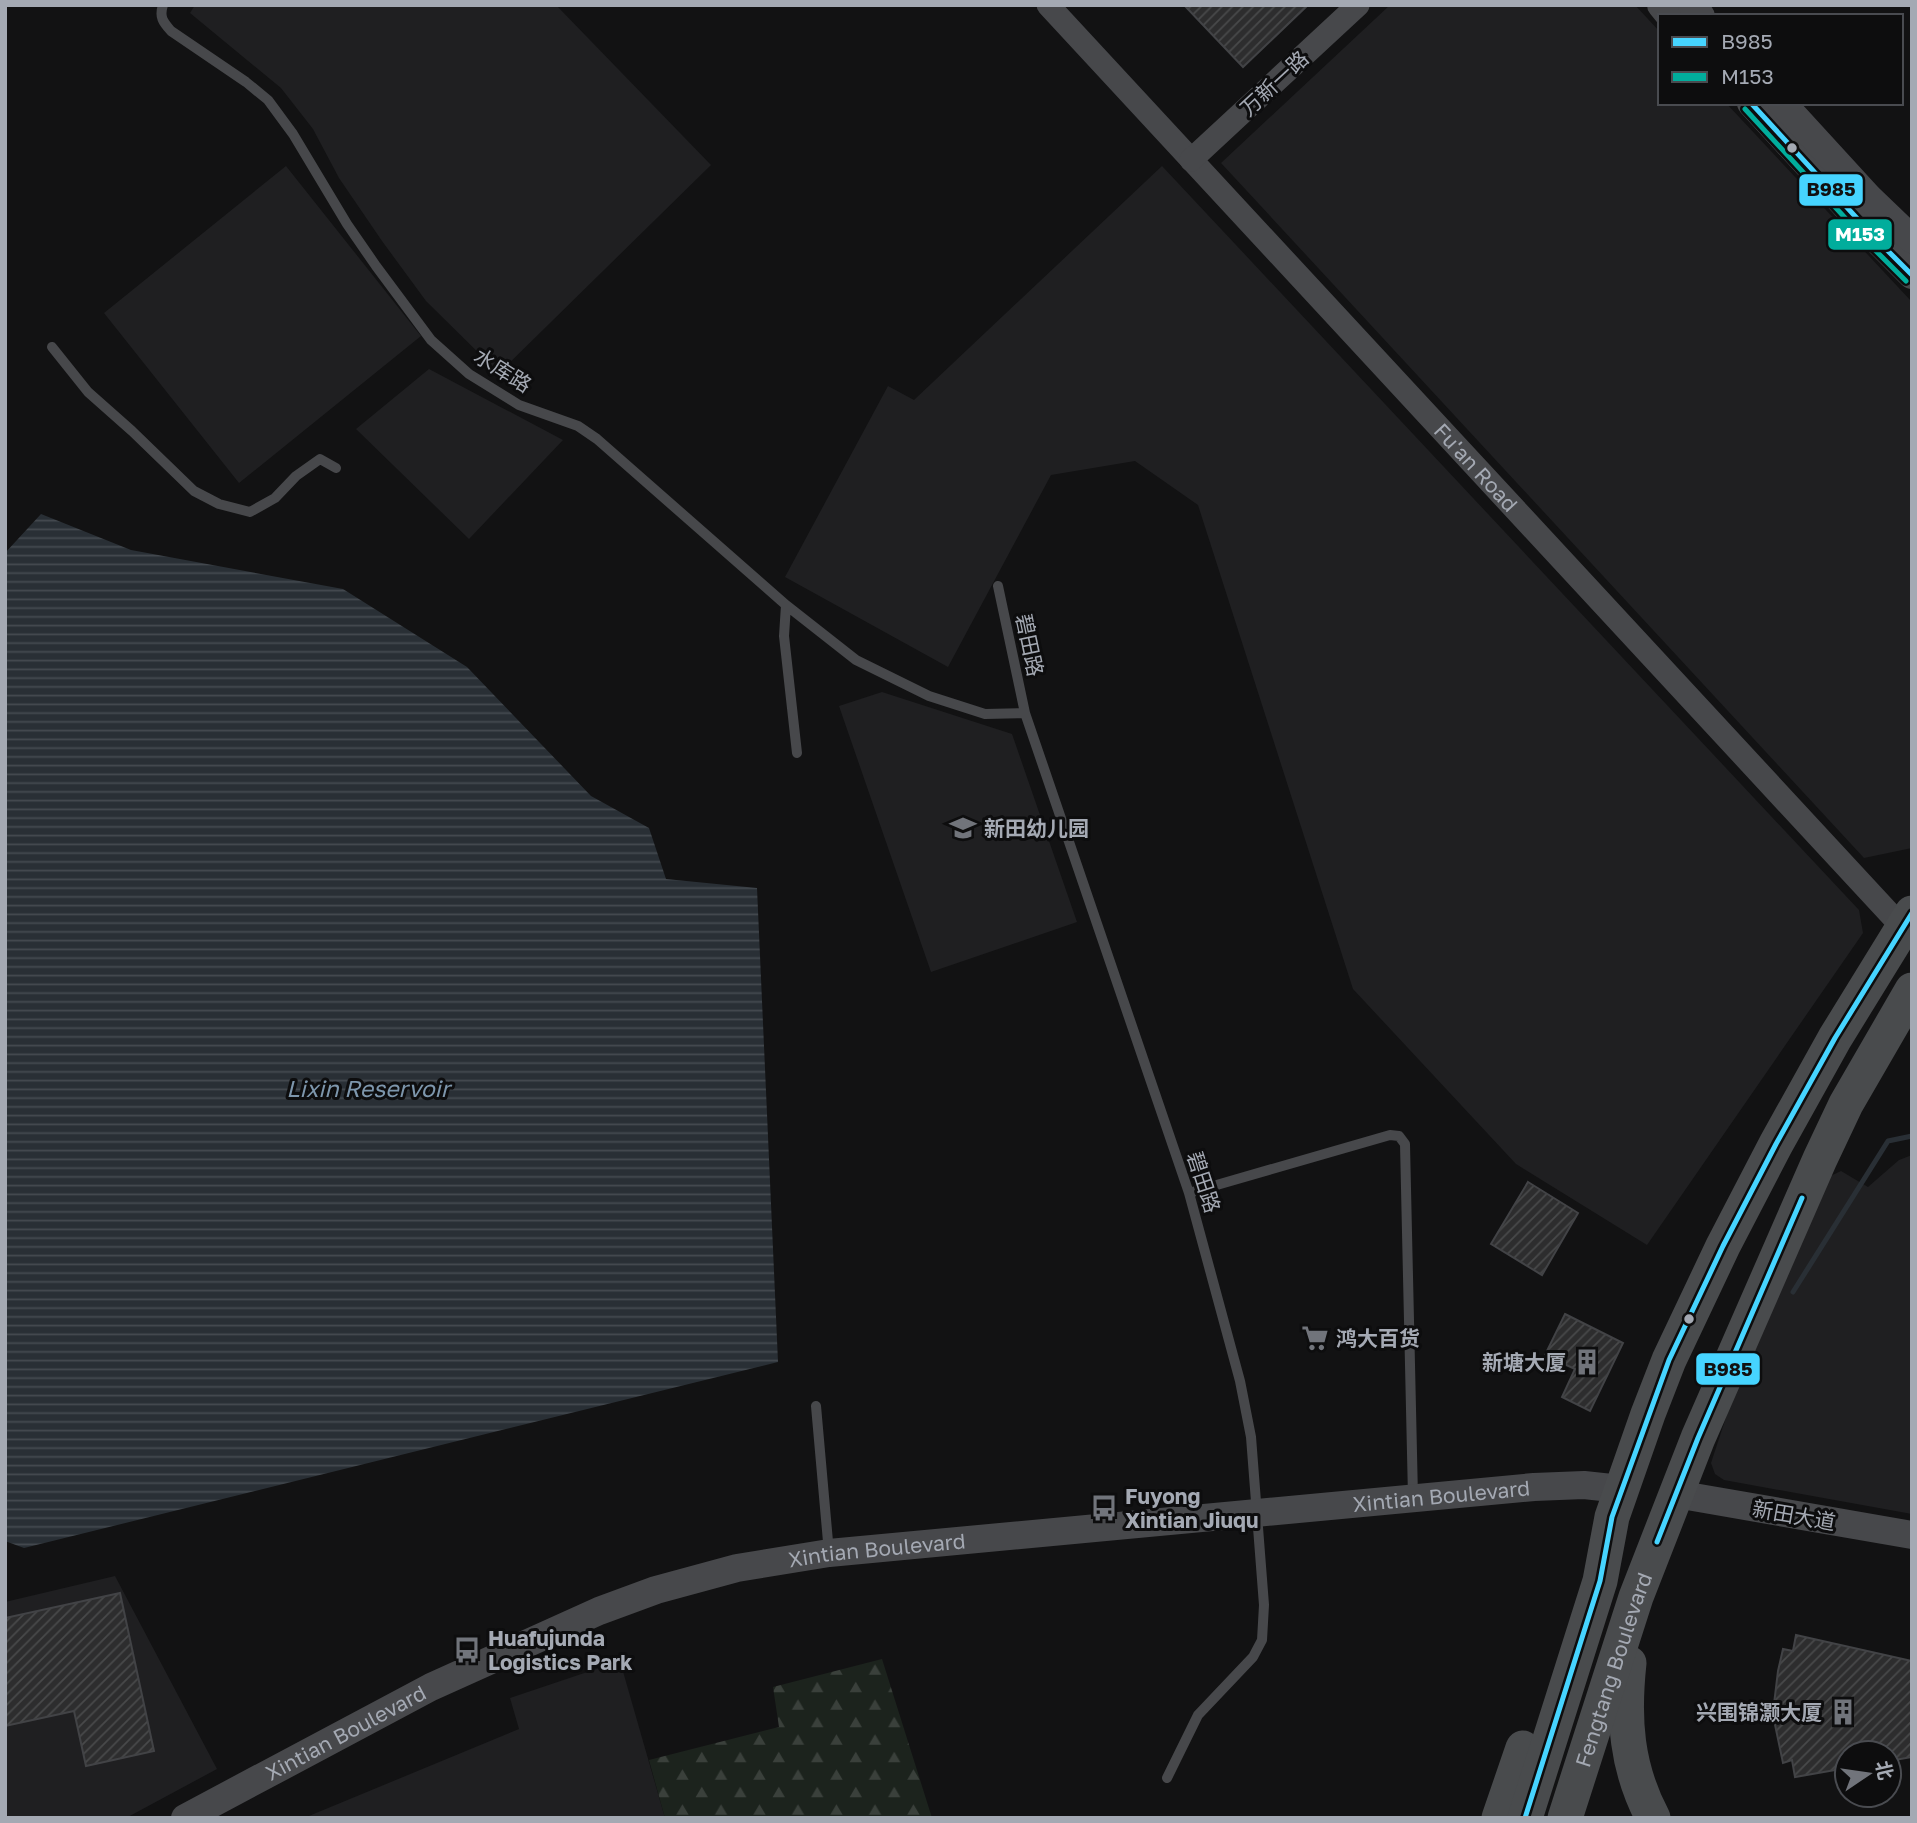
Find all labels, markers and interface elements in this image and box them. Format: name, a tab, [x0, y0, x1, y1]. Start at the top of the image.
legend	[1658, 14, 1903, 105]
text: B985	[1721, 28, 1773, 54]
street label: 万新一路	[1234, 45, 1314, 121]
text: M153	[1721, 63, 1774, 89]
unlabelled marker	[1785, 141, 1799, 155]
line badge: B985	[1798, 173, 1864, 207]
text: B985	[1806, 177, 1856, 200]
line badge: M153	[1827, 218, 1893, 251]
text: M153	[1835, 222, 1885, 245]
street label: 水库路	[469, 342, 537, 398]
street label: Fu'an Road	[1429, 417, 1524, 517]
street label: 碧田路	[1011, 611, 1049, 679]
school or university icon: 新田幼儿园	[948, 813, 978, 843]
place label: 新田幼儿园	[984, 815, 1089, 841]
water label: Lixin Reservoir	[286, 1074, 453, 1102]
street label: 碧田路	[1182, 1148, 1226, 1216]
unlabelled marker	[1682, 1312, 1696, 1326]
supermarket icon: 鸿大百货	[1300, 1323, 1330, 1353]
place label: 鸿大百货	[1336, 1325, 1420, 1351]
building icon: 新塘大厦	[1572, 1347, 1602, 1377]
place label: 新塘大厦	[1482, 1349, 1566, 1375]
line badge: B985	[1695, 1352, 1761, 1386]
text: B985	[1703, 1357, 1753, 1380]
street label: Xintian Boulevard	[1352, 1474, 1531, 1517]
place label: Fuyong Xintian Jiuqu	[1125, 1483, 1259, 1533]
bus stop icon: Fuyong Xintian Jiuqu	[1089, 1493, 1119, 1523]
street label: 新田大道	[1750, 1495, 1838, 1535]
street label: Xintian Boulevard	[786, 1527, 967, 1572]
street label: Fengtang Boulevard	[1569, 1568, 1657, 1770]
place label: Huafujunda Logistics Park	[488, 1625, 632, 1675]
bus stop icon: Huafujunda Logistics Park	[452, 1635, 482, 1665]
street label: Xintian Boulevard	[261, 1679, 430, 1786]
building icon: 兴围锦灏大厦	[1828, 1697, 1858, 1727]
place label: 兴围锦灏大厦	[1696, 1699, 1822, 1725]
north arrow	[1833, 1739, 1903, 1809]
text: 北	[1872, 1758, 1898, 1782]

